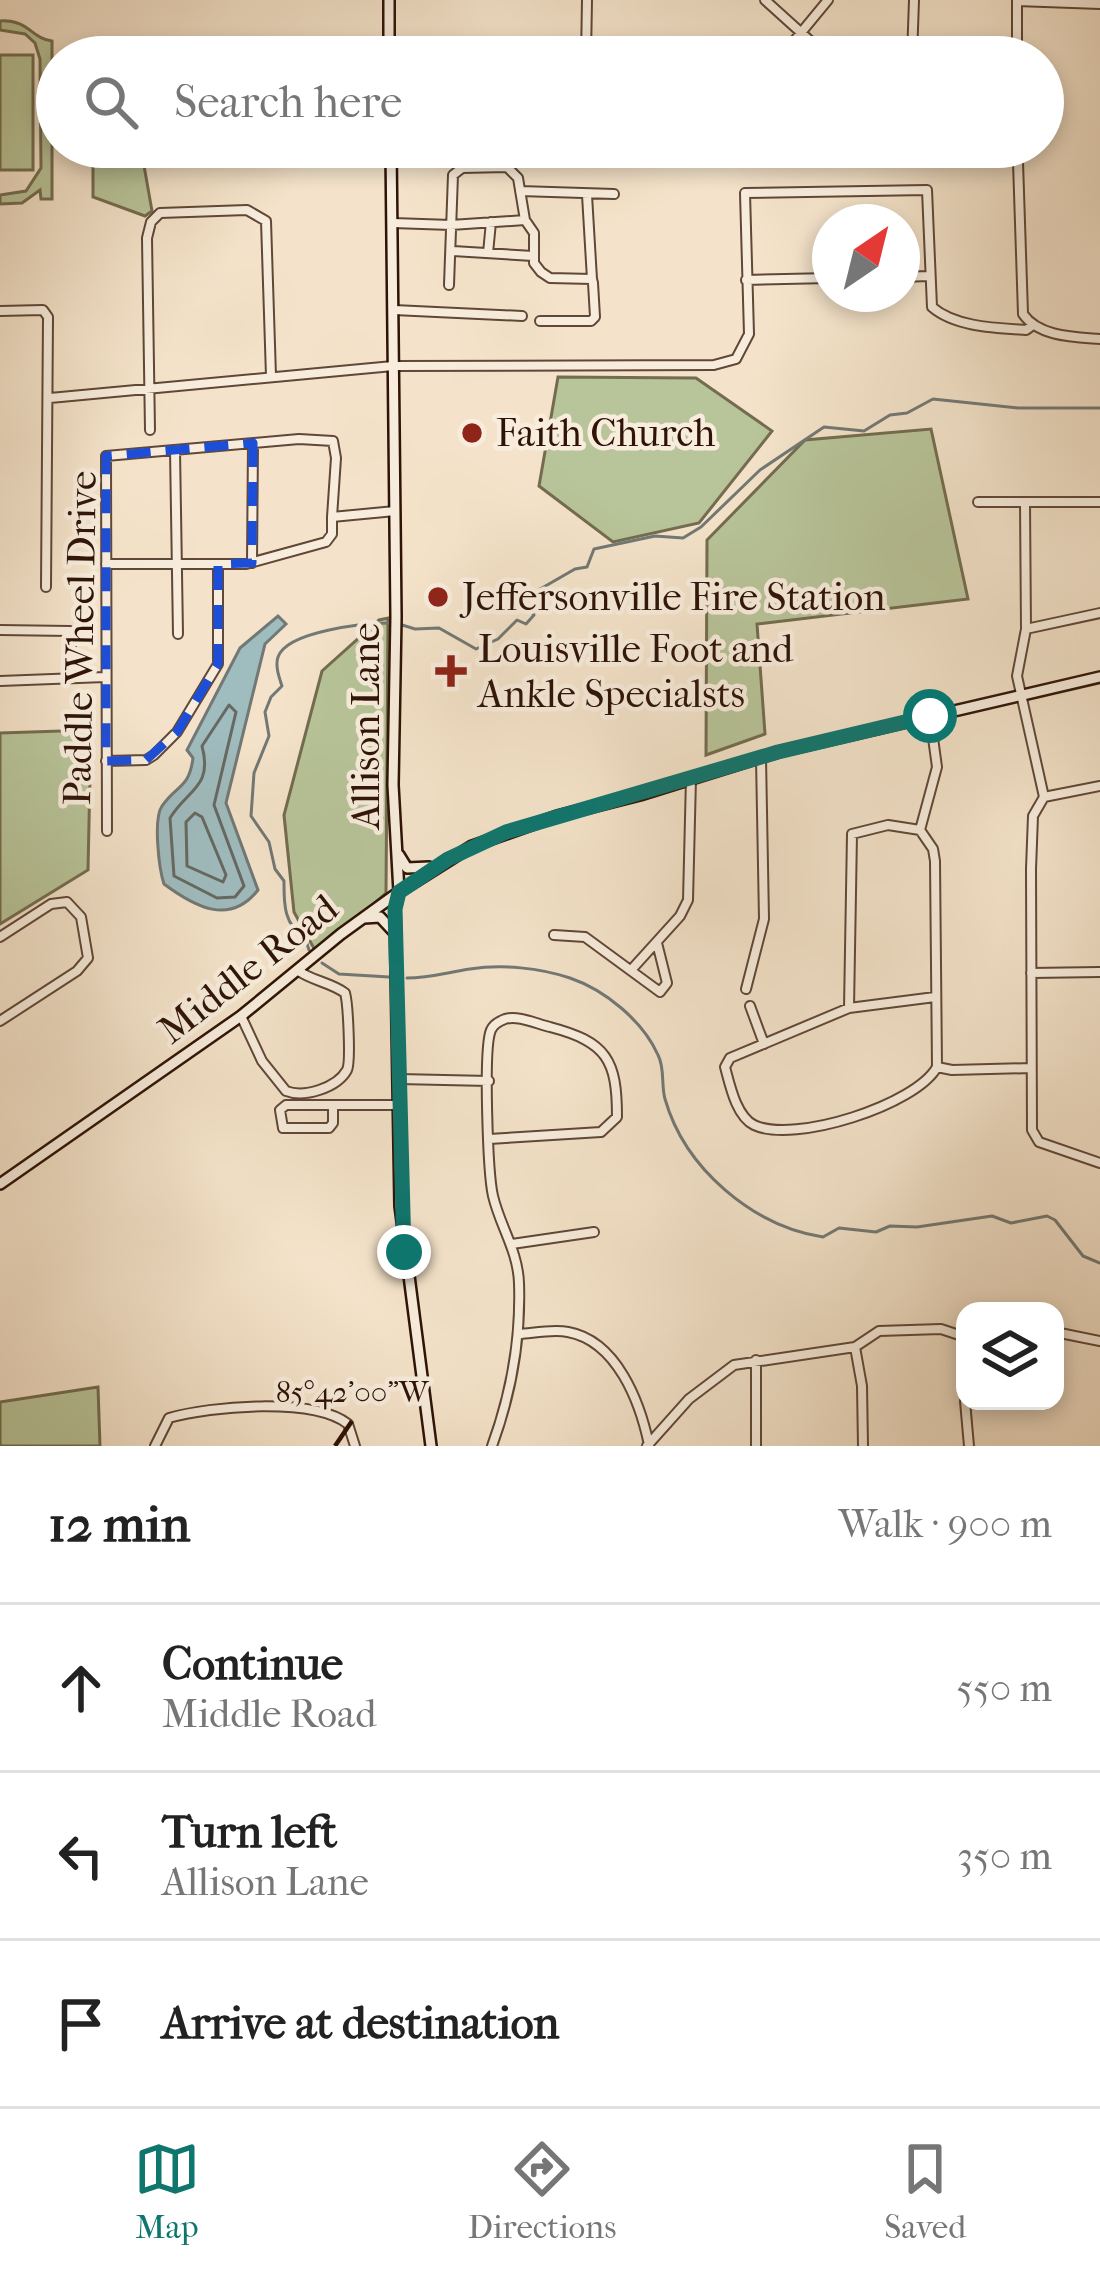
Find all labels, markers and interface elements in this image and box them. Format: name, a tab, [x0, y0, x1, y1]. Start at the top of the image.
search box	[36, 36, 1064, 168]
icon: search	[78, 69, 144, 135]
text: Search here	[174, 76, 402, 129]
north arrow	[812, 204, 920, 312]
place label: Faith Church	[496, 410, 715, 456]
marker: Faith Church	[459, 420, 485, 446]
street label: Paddle Wheel Drive	[54, 470, 106, 806]
place label: Jeffersonville Fire Station	[459, 574, 886, 620]
marker: Jeffersonville Fire Station	[425, 584, 451, 610]
street label: Allison Lane	[343, 623, 389, 831]
place label: Louisville Foot and Ankle Specialsts	[476, 626, 794, 717]
marker: Louisville Foot and Ankle Specialsts	[435, 655, 467, 687]
route start	[903, 689, 957, 743]
street label: Middle Road	[149, 884, 347, 1053]
route end	[377, 1225, 431, 1279]
map controls	[956, 1302, 1064, 1410]
button: layers	[956, 1302, 1064, 1410]
text: 85°42'00"W	[276, 1375, 430, 1410]
text: 12 min	[48, 1494, 190, 1554]
text: Walk · 900 m	[839, 1501, 1052, 1547]
text: Continue	[162, 1638, 343, 1691]
icon: ahead	[48, 1655, 114, 1721]
text: 550 m	[956, 1665, 1052, 1711]
text: Middle Road	[162, 1691, 376, 1737]
text: Turn left	[162, 1806, 337, 1859]
icon: left	[48, 1823, 114, 1889]
text: 350 m	[957, 1833, 1052, 1879]
text: Allison Lane	[162, 1859, 369, 1905]
icon: arrive	[48, 1991, 114, 2057]
text: Arrive at destination	[162, 1997, 559, 2050]
tab: Map	[134, 2136, 200, 2247]
tab: Directions	[468, 2136, 616, 2247]
tab: Saved	[884, 2136, 966, 2247]

